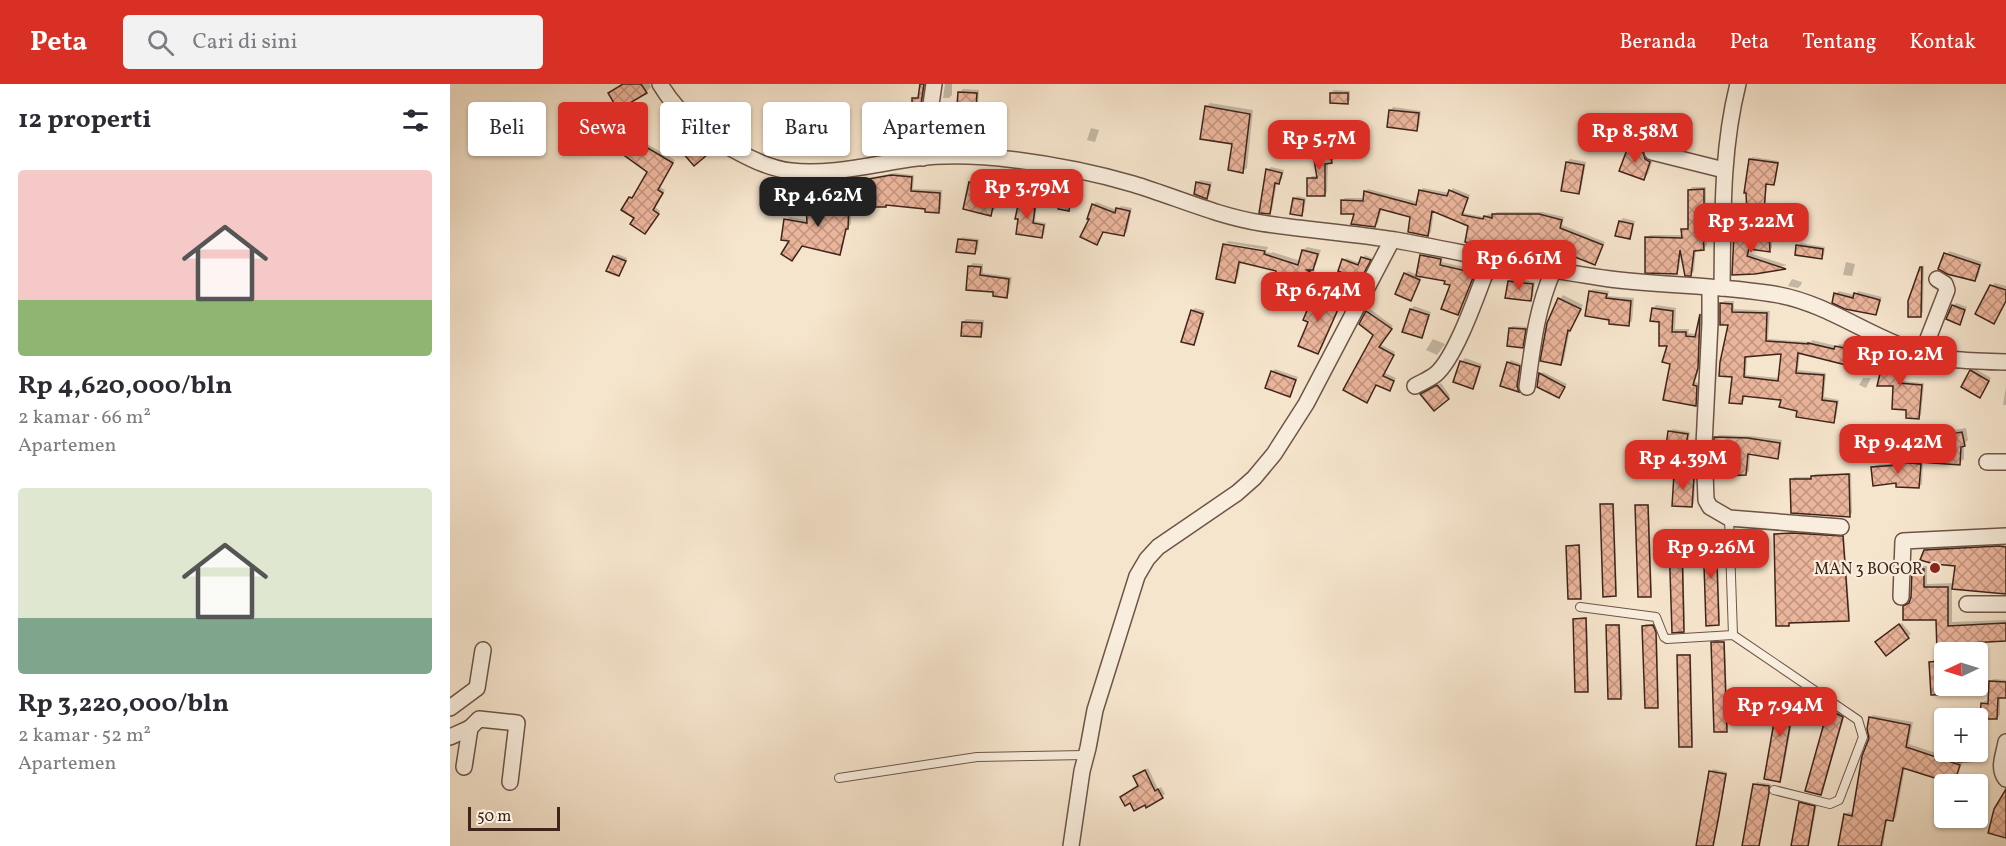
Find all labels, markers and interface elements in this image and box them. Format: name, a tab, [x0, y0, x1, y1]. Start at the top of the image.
search box	[123, 15, 543, 69]
text: Peta	[30, 23, 87, 62]
icon: search	[144, 26, 177, 59]
text: Cari di sini	[192, 27, 297, 58]
text: Beranda	[1619, 28, 1697, 57]
text: Peta	[1730, 28, 1769, 57]
text: Tentang	[1802, 28, 1877, 57]
text: Kontak	[1910, 28, 1976, 57]
text: 12 properti	[18, 102, 151, 138]
chip: Beli	[468, 102, 546, 156]
chip: Sewa	[558, 102, 648, 156]
chip: Filter	[660, 102, 751, 156]
chip: Baru	[763, 102, 850, 156]
chip: Apartemen	[862, 102, 1007, 156]
icon: filters	[399, 104, 432, 137]
pin: Rp 8.58M	[1573, 113, 1697, 164]
text: Rp 8.58M	[1592, 118, 1678, 146]
pin: Rp 5.7M	[1264, 120, 1374, 171]
text: Rp 5.7M	[1282, 125, 1356, 153]
pin: Rp 3.79M	[965, 169, 1089, 220]
text: Rp 3.79M	[984, 174, 1070, 202]
pin: Rp 4.62M	[756, 177, 880, 228]
text: Rp 4.62M	[773, 182, 863, 210]
pin: Rp 3.22M	[1689, 203, 1813, 254]
text: Rp 3.22M	[1708, 208, 1794, 236]
icon: home	[171, 209, 279, 317]
pin: Rp 6.61M	[1457, 240, 1581, 291]
text: Rp 6.61M	[1476, 245, 1562, 273]
pin: Rp 6.74M	[1256, 272, 1380, 323]
text: Rp 6.74M	[1275, 277, 1361, 305]
pin: Rp 10.2M	[1838, 336, 1962, 387]
text: Rp 10.2M	[1857, 341, 1943, 369]
text: Rp 4,620,000/bln	[18, 368, 232, 404]
text: 2 kamar · 66 m²	[18, 404, 151, 432]
pin: Rp 9.42M	[1836, 424, 1960, 475]
text: Rp 9.42M	[1853, 429, 1943, 457]
text: Apartemen	[18, 432, 117, 460]
pin: Rp 4.39M	[1621, 440, 1745, 491]
text: Rp 4.39M	[1639, 445, 1727, 473]
icon: home	[171, 527, 279, 635]
pin: Rp 9.26M	[1649, 529, 1773, 580]
text: Rp 9.26M	[1667, 534, 1755, 562]
place label: MAN 3 BOGOR	[1814, 559, 1923, 581]
marker: MAN 3 BOGOR	[1928, 561, 1942, 575]
north arrow	[1934, 642, 1988, 696]
map controls	[1934, 642, 1988, 828]
text: Rp 3,220,000/bln	[18, 686, 229, 722]
pin: Rp 7.94M	[1718, 687, 1842, 738]
text: Rp 7.94M	[1737, 692, 1823, 720]
button: +	[1934, 708, 1988, 762]
text: 2 kamar · 52 m²	[18, 722, 151, 750]
text: Apartemen	[18, 750, 117, 778]
button: −	[1934, 774, 1988, 828]
scale bar	[468, 804, 560, 832]
text: 50 m	[477, 806, 511, 828]

